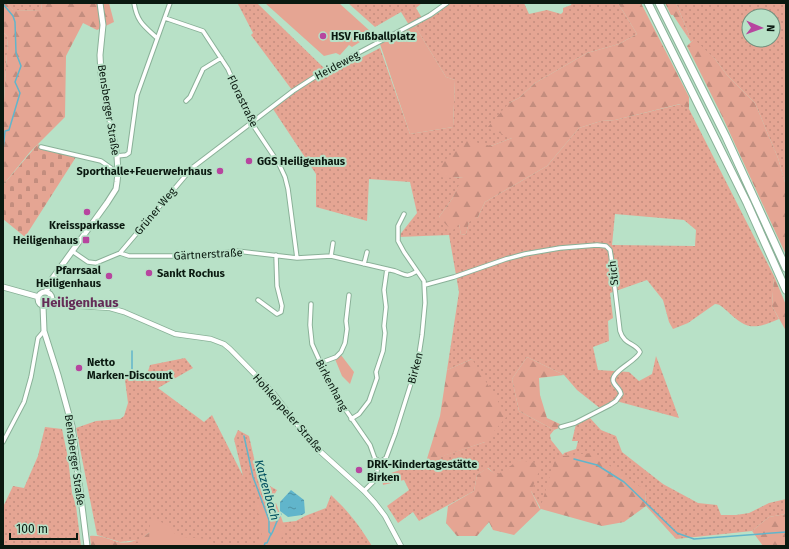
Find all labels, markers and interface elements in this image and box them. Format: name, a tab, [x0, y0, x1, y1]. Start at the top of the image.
north arrow	[741, 8, 781, 48]
text: N	[764, 24, 777, 32]
place label: HSV Fußballplatz	[331, 30, 415, 43]
marker: HSV Fußballplatz	[318, 31, 328, 41]
street label: Heideweg	[313, 48, 362, 83]
street label: Bensberger Straße	[95, 64, 122, 156]
street label: Florastraße	[224, 73, 261, 129]
place label: GGS Heiligenhaus	[257, 155, 346, 168]
marker: GGS Heiligenhaus	[244, 156, 254, 166]
place label: Sporthalle+Feuerwehrhaus	[77, 165, 213, 178]
marker: Sporthalle+Feuerwehrhaus	[215, 166, 225, 176]
street label: Grüner Weg	[132, 185, 179, 238]
marker: Kreissparkasse	[82, 207, 92, 217]
place label: Kreissparkasse	[49, 219, 125, 232]
place label: Heiligenhaus	[13, 234, 79, 247]
marker: Heiligenhaus	[81, 235, 91, 245]
street label: Gärtnerstraße	[173, 246, 243, 263]
street label: Stich	[606, 260, 621, 286]
place label: Pfarrsaal Heiligenhaus	[36, 264, 102, 290]
place label: Sankt Rochus	[157, 267, 226, 280]
marker: Sankt Rochus	[144, 268, 154, 278]
marker: Pfarrsaal Heiligenhaus	[104, 271, 114, 281]
district label: Heiligenhaus	[42, 295, 119, 310]
street label: Birken	[405, 351, 426, 385]
place label: Netto Marken-Discount	[87, 356, 174, 382]
street label: Birkenhang	[313, 357, 351, 414]
marker: Netto Marken-Discount	[74, 363, 84, 373]
street label: Hohkeppeler Straße	[250, 371, 325, 455]
street label: Bensberger Straße	[62, 414, 87, 506]
water label: Katzenbach	[252, 458, 282, 522]
place label: DRK-Kindertagestätte Birken	[367, 458, 477, 484]
marker: DRK-Kindertagestätte Birken	[354, 465, 364, 475]
scale bar	[10, 515, 77, 541]
text: 100 m	[16, 522, 48, 536]

